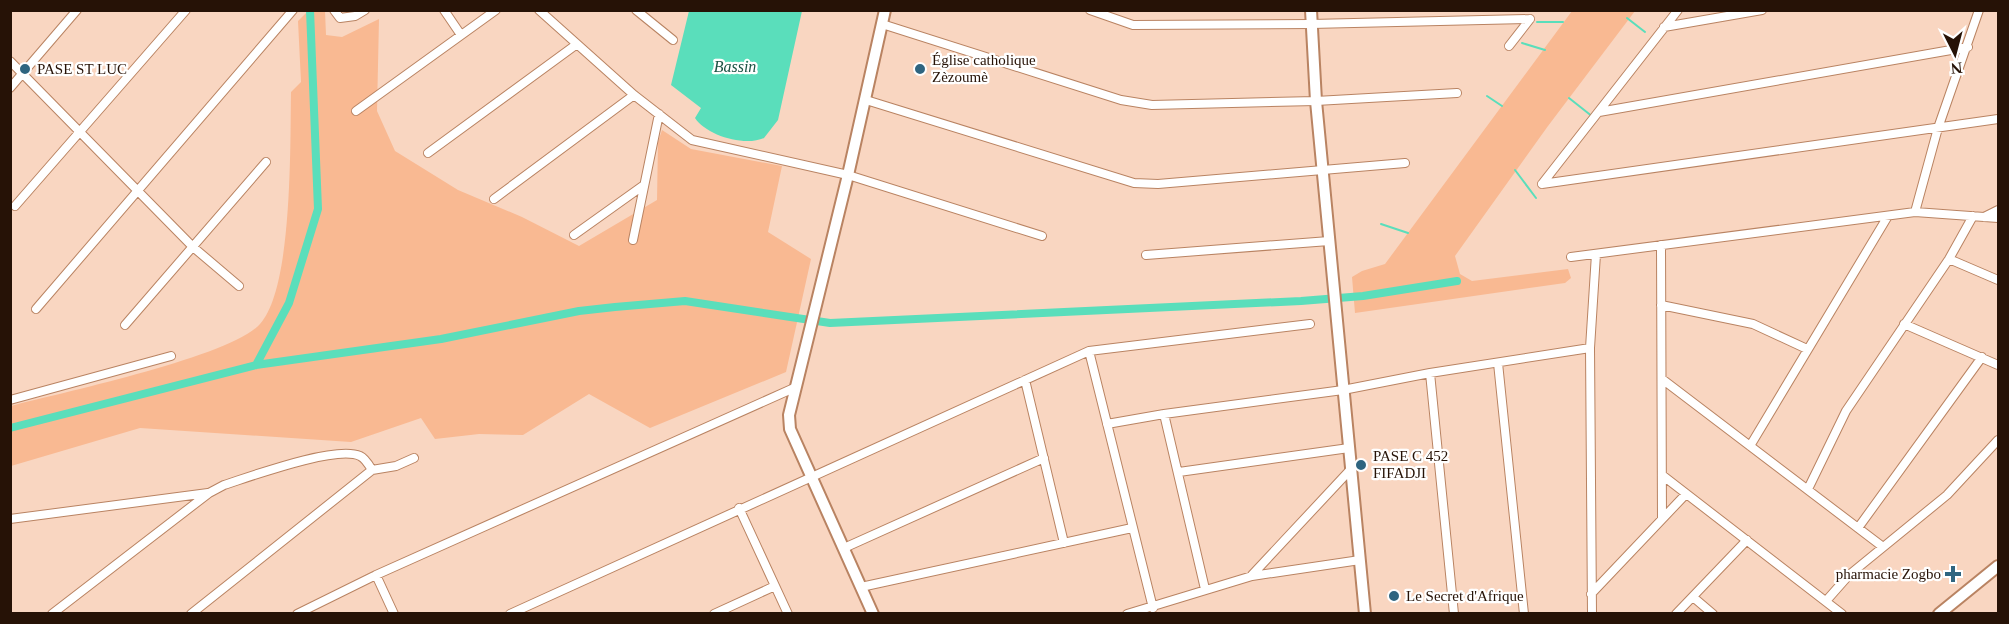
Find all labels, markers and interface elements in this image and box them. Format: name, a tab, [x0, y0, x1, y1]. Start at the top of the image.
north arrow	[1925, 24, 1985, 84]
place label: Église catholique Zèzoumè	[932, 52, 1036, 85]
water label: Bassin	[714, 58, 756, 75]
text: N	[1949, 59, 1963, 78]
place label: PASE ST LUC	[37, 61, 127, 77]
marker: PASE ST LUC	[18, 62, 32, 76]
marker: Église catholique Zèzoumè	[913, 62, 927, 76]
place label: PASE C 452 FIFADJI	[1373, 448, 1448, 481]
marker: PASE C 452 FIFADJI	[1354, 458, 1368, 472]
place label: pharmacie Zogbo	[1836, 566, 1941, 582]
marker: pharmacie Zogbo	[1946, 567, 1960, 581]
place label: Le Secret d'Afrique	[1406, 588, 1524, 604]
marker: Le Secret d'Afrique	[1387, 589, 1401, 603]

